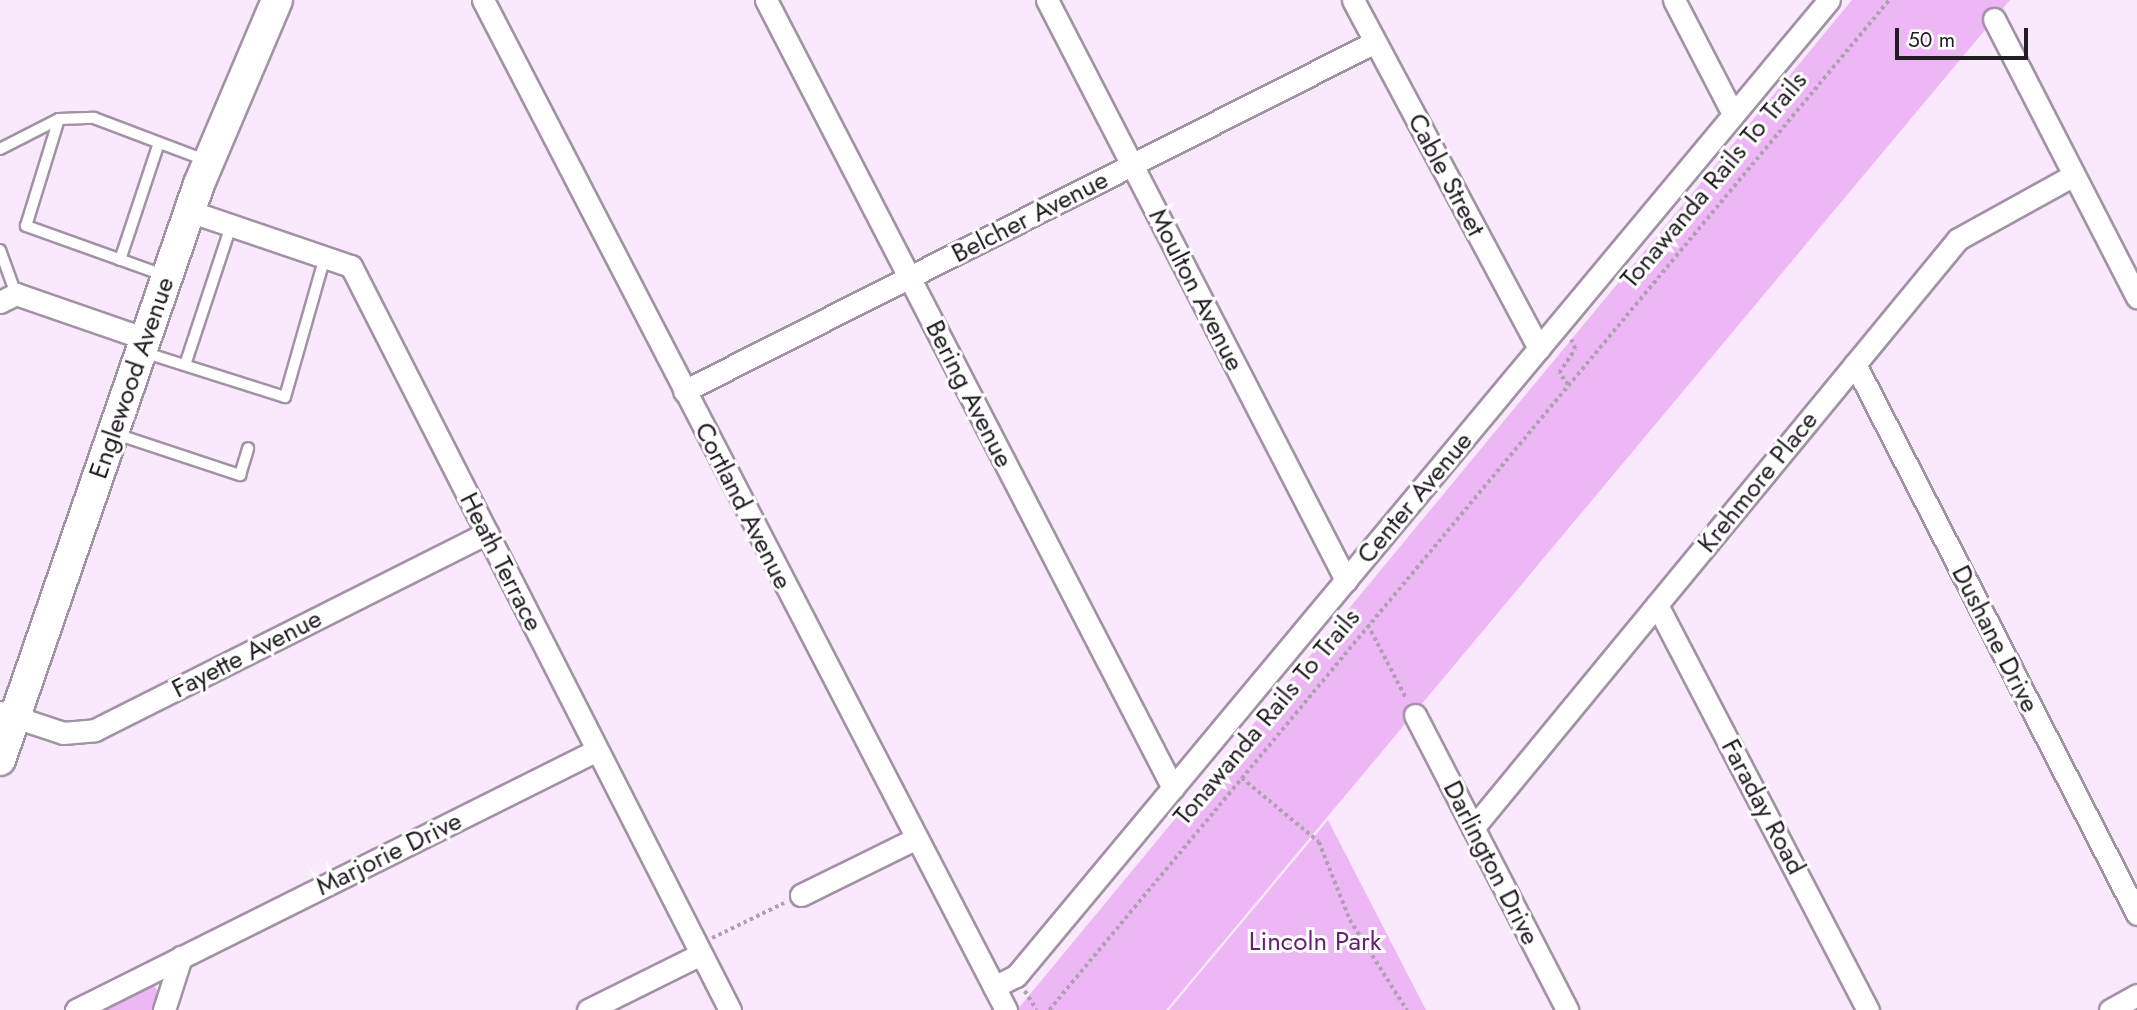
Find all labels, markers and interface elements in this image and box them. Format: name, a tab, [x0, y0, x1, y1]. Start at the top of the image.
scale bar	[1899, 14, 2032, 58]
text: 50 m	[1908, 25, 1955, 55]
street label: Tonawanda Rails To Trails	[1614, 65, 1814, 295]
street label: Cable Street	[1401, 108, 1491, 242]
street label: Belcher Avenue	[947, 164, 1113, 270]
street label: Moulton Avenue	[1142, 204, 1250, 376]
street label: Englewood Avenue	[83, 273, 181, 483]
street label: Bering Avenue	[919, 315, 1019, 473]
street label: Krehmore Place	[1691, 405, 1825, 559]
street label: Cortland Avenue	[688, 417, 798, 595]
street label: Center Avenue	[1351, 426, 1479, 570]
street label: Heath Terrace	[453, 488, 549, 636]
street label: Dushane Drive	[1945, 560, 2045, 718]
street label: Tonawanda Rails To Trails	[1167, 602, 1367, 832]
street label: Fayette Avenue	[167, 603, 327, 705]
street label: Faraday Road	[1714, 734, 1812, 880]
street label: Darlington Drive	[1436, 776, 1546, 950]
street label: Marjorie Drive	[311, 805, 467, 903]
park label: Lincoln Park	[1249, 926, 1381, 958]

